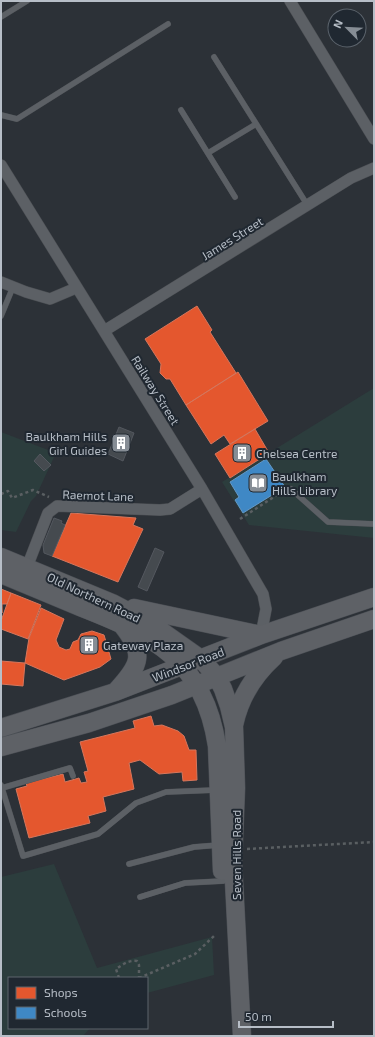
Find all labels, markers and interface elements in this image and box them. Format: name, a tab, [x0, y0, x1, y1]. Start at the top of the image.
north arrow	[327, 8, 367, 48]
text: N	[330, 17, 345, 30]
street label: James Street	[199, 213, 266, 262]
street label: Railway Street	[129, 353, 183, 428]
place label: Baulkham Hills Girl Guides	[25, 429, 107, 457]
building icon: Baulkham Hills Girl Guides	[110, 432, 132, 454]
building icon: Chelsea Centre	[231, 442, 253, 464]
place label: Chelsea Centre	[256, 446, 338, 460]
place label: Baulkham Hills Library	[272, 469, 338, 497]
library icon: Baulkham Hills Library	[247, 472, 269, 494]
street label: Raemot Lane	[62, 487, 134, 503]
street label: Old Northern Road	[45, 569, 143, 625]
building icon: Gateway Plaza	[78, 634, 100, 656]
place label: Gateway Plaza	[103, 638, 183, 652]
street label: Windsor Road	[150, 644, 226, 684]
street label: Seven Hills Road	[229, 810, 243, 900]
legend	[8, 977, 148, 1029]
text: Shops	[44, 985, 78, 999]
scale bar	[239, 1003, 333, 1029]
text: Schools	[44, 1005, 87, 1019]
text: 50 m	[245, 1009, 272, 1023]

